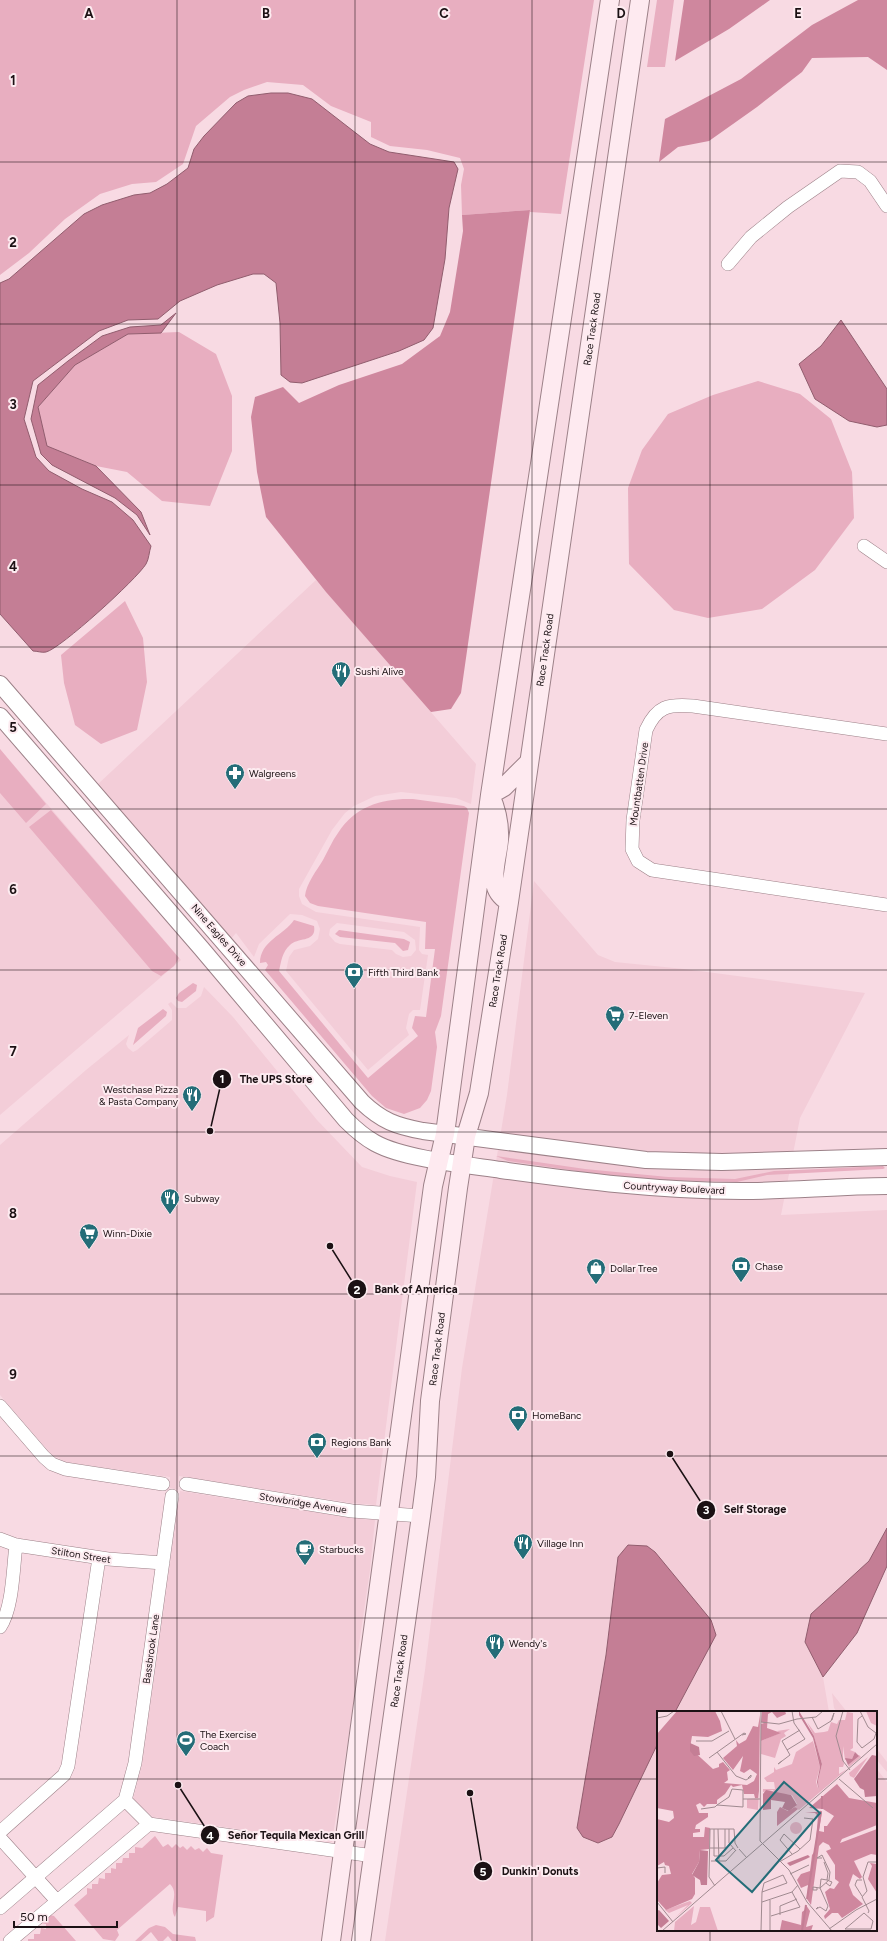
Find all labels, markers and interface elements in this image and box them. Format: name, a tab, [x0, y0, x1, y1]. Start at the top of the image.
text: A	[84, 6, 94, 21]
text: B	[262, 6, 270, 21]
text: C	[439, 6, 449, 21]
text: D	[616, 6, 626, 21]
text: E	[794, 6, 802, 21]
text: 1	[10, 73, 16, 88]
text: 2	[9, 235, 17, 250]
street label: Race Track Road	[580, 291, 604, 367]
text: 3	[9, 397, 17, 412]
text: 4	[9, 559, 17, 574]
street label: Race Track Road	[533, 612, 557, 688]
restaurant icon: Sushi Alive	[330, 660, 352, 688]
place label: Sushi Alive	[355, 665, 404, 678]
text: 5	[9, 720, 17, 735]
street label: Mountbatten Drive	[627, 741, 651, 827]
pharmacy icon: Walgreens	[224, 762, 246, 790]
place label: Walgreens	[249, 767, 296, 780]
text: 6	[9, 882, 17, 897]
street label: Nine Eagles Drive	[188, 901, 250, 969]
street label: Race Track Road	[486, 933, 510, 1009]
bank icon: Fifth Third Bank	[343, 961, 365, 989]
place label: Fifth Third Bank	[368, 966, 438, 979]
supermarket icon: 7-Eleven	[604, 1004, 626, 1032]
place label: 7-Eleven	[629, 1009, 669, 1022]
text: 7	[9, 1044, 17, 1059]
callout: The UPS Store	[212, 1067, 321, 1090]
text: 1	[219, 1072, 225, 1086]
text: The UPS Store	[240, 1073, 312, 1086]
place label: Westchase Pizza & Pasta Company	[99, 1083, 179, 1108]
restaurant icon: Westchase Pizza & Pasta Company	[181, 1084, 203, 1112]
street label: Countryway Boulevard	[623, 1179, 725, 1197]
restaurant icon: Subway	[159, 1187, 181, 1215]
place label: Subway	[184, 1192, 220, 1205]
text: 8	[9, 1206, 17, 1221]
supermarket icon: Winn-Dixie	[78, 1222, 100, 1250]
place label: Winn-Dixie	[103, 1227, 153, 1240]
bank icon: Chase	[730, 1255, 752, 1283]
shop icon: Dollar Tree	[585, 1257, 607, 1285]
place label: Chase	[755, 1260, 784, 1273]
place label: Dollar Tree	[610, 1262, 658, 1275]
callout: Bank of America	[347, 1278, 466, 1301]
text: 2	[354, 1283, 361, 1297]
text: Bank of America	[374, 1283, 458, 1296]
street label: Race Track Road	[426, 1311, 448, 1387]
text: 9	[9, 1367, 17, 1382]
bank icon: HomeBanc	[507, 1404, 529, 1432]
place label: HomeBanc	[532, 1409, 582, 1422]
bank icon: Regions Bank	[306, 1431, 328, 1459]
place label: Regions Bank	[331, 1436, 391, 1449]
street label: Stowbridge Avenue	[258, 1490, 348, 1516]
callout: Self Storage	[696, 1498, 794, 1521]
text: 3	[703, 1503, 710, 1517]
text: Self Storage	[724, 1503, 786, 1516]
restaurant icon: Village Inn	[512, 1532, 534, 1560]
place label: Village Inn	[537, 1537, 584, 1550]
cafe icon: Starbucks	[294, 1538, 316, 1566]
place label: Starbucks	[319, 1543, 364, 1556]
street label: Stilton Street	[50, 1544, 112, 1566]
street label: Bassbrook Lane	[140, 1613, 162, 1685]
restaurant icon: Wendy's	[484, 1632, 506, 1660]
street label: Race Track Road	[387, 1633, 411, 1709]
place label: Wendy's	[509, 1637, 547, 1650]
inset map	[657, 1711, 877, 1931]
place label: The Exercise Coach	[200, 1728, 257, 1753]
sports icon: The Exercise Coach	[175, 1729, 197, 1757]
callout: Señor Tequila Mexican Grill	[200, 1824, 372, 1847]
text: 4	[206, 1829, 214, 1843]
text: Señor Tequila Mexican Grill	[228, 1829, 364, 1842]
callout: Dunkin' Donuts	[473, 1860, 586, 1883]
text: 5	[480, 1865, 487, 1879]
text: Dunkin' Donuts	[502, 1865, 578, 1878]
scale bar	[14, 1903, 117, 1929]
text: 50 m	[20, 1910, 48, 1924]

